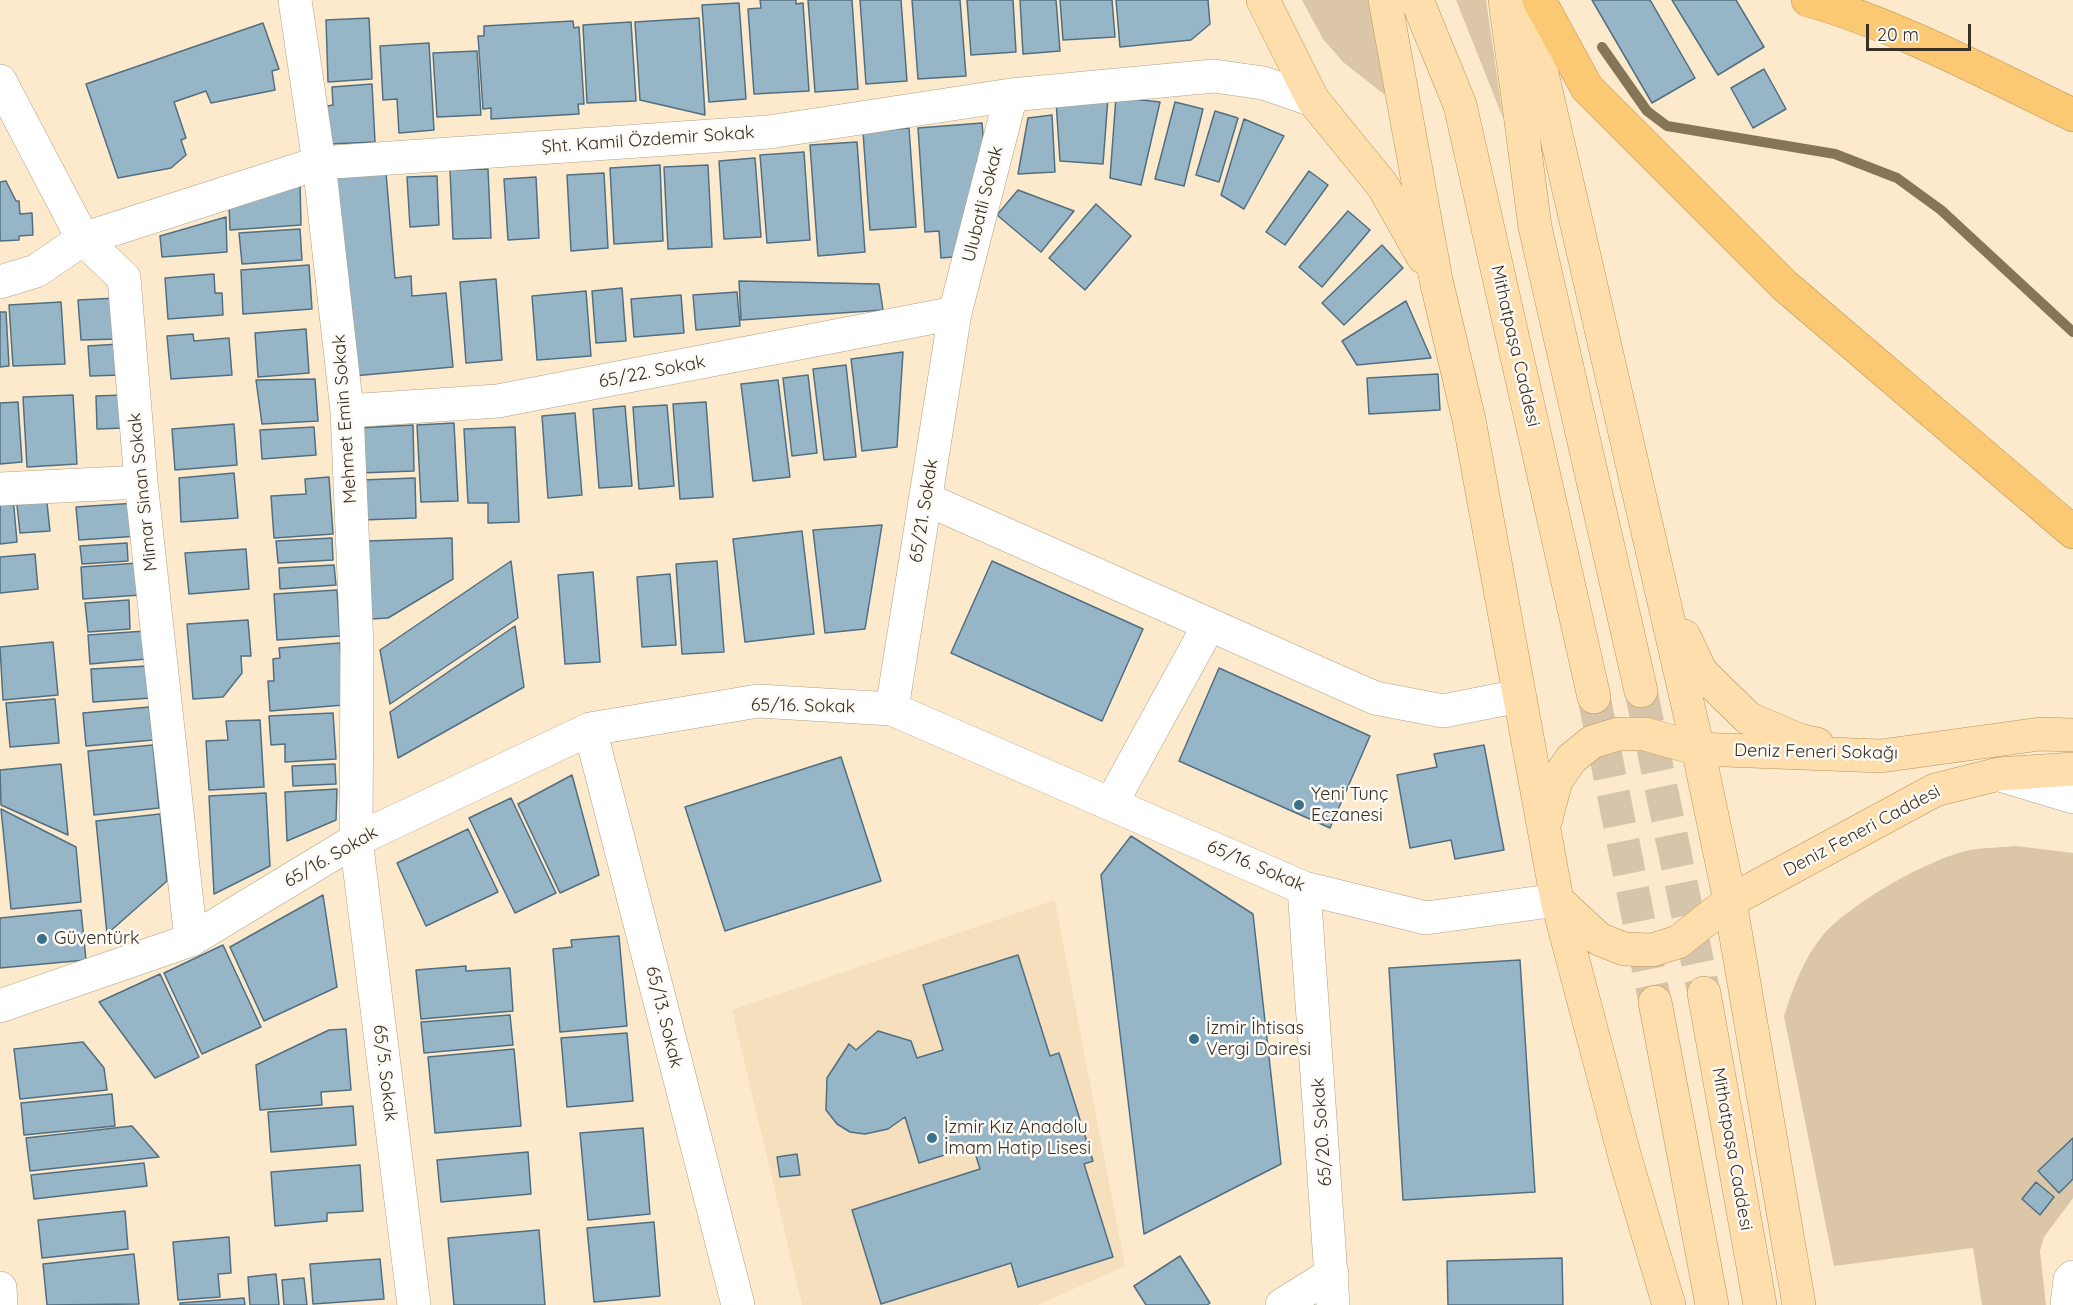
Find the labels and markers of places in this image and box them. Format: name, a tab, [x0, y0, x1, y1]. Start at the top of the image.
place label: Yeni Tunç Eczanesi	[1311, 784, 1388, 826]
marker: Yeni Tunç Eczanesi	[1292, 798, 1306, 812]
place label: Güventürk	[54, 928, 140, 950]
marker: Güventürk	[35, 932, 49, 946]
place label: İzmir İhtisas Vergi Dairesi	[1206, 1018, 1311, 1060]
marker: İzmir İhtisas Vergi Dairesi	[1187, 1032, 1201, 1046]
place label: İzmir Kız Anadolu İmam Hatip Lisesi	[944, 1117, 1091, 1160]
marker: İzmir Kız Anadolu İmam Hatip Lisesi	[925, 1131, 939, 1145]

